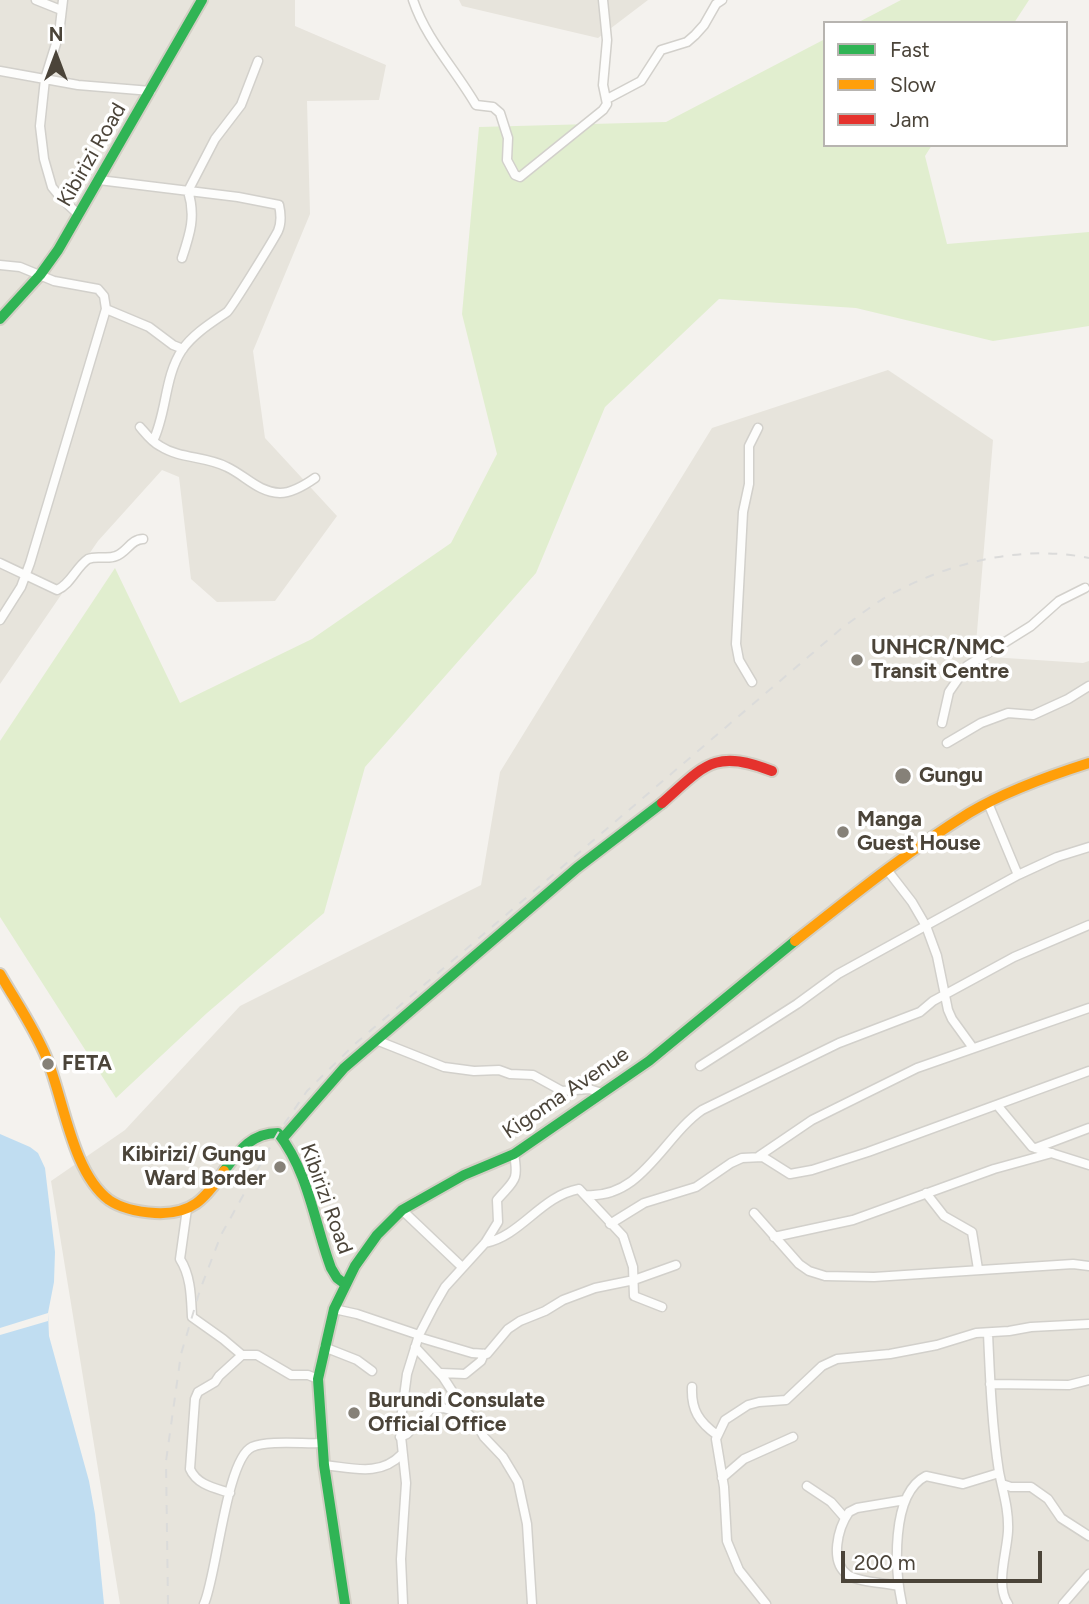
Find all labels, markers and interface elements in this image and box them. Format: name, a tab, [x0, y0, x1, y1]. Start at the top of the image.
north arrow	[21, 21, 91, 91]
legend	[823, 21, 1068, 147]
text: N	[49, 23, 63, 46]
text: Fast	[890, 37, 930, 62]
text: Slow	[890, 72, 936, 97]
street label: Kibirizi Road	[52, 99, 132, 211]
text: Jam	[890, 107, 929, 132]
place label: UNHCR/NMC Transit Centre	[871, 635, 1009, 685]
marker: UNHCR/NMC Transit Centre	[849, 652, 865, 668]
place label: Gungu	[919, 763, 983, 789]
marker: Gungu	[893, 766, 913, 786]
place label: Manga Guest House	[857, 807, 981, 857]
marker: Manga Guest House	[835, 824, 851, 840]
street label: Kigoma Avenue	[498, 1041, 634, 1145]
place label: FETA	[62, 1051, 112, 1077]
marker: FETA	[40, 1056, 56, 1072]
street label: Kibirizi Road	[294, 1140, 358, 1258]
place label: Kibirizi/ Gungu Ward Border	[121, 1142, 266, 1192]
marker: Kibirizi/ Gungu Ward Border	[272, 1159, 288, 1175]
place label: Burundi Consulate Official Office	[368, 1388, 545, 1438]
marker: Burundi Consulate Official Office	[346, 1405, 362, 1421]
scale bar	[844, 1538, 1045, 1582]
text: 200 m	[854, 1550, 916, 1575]

